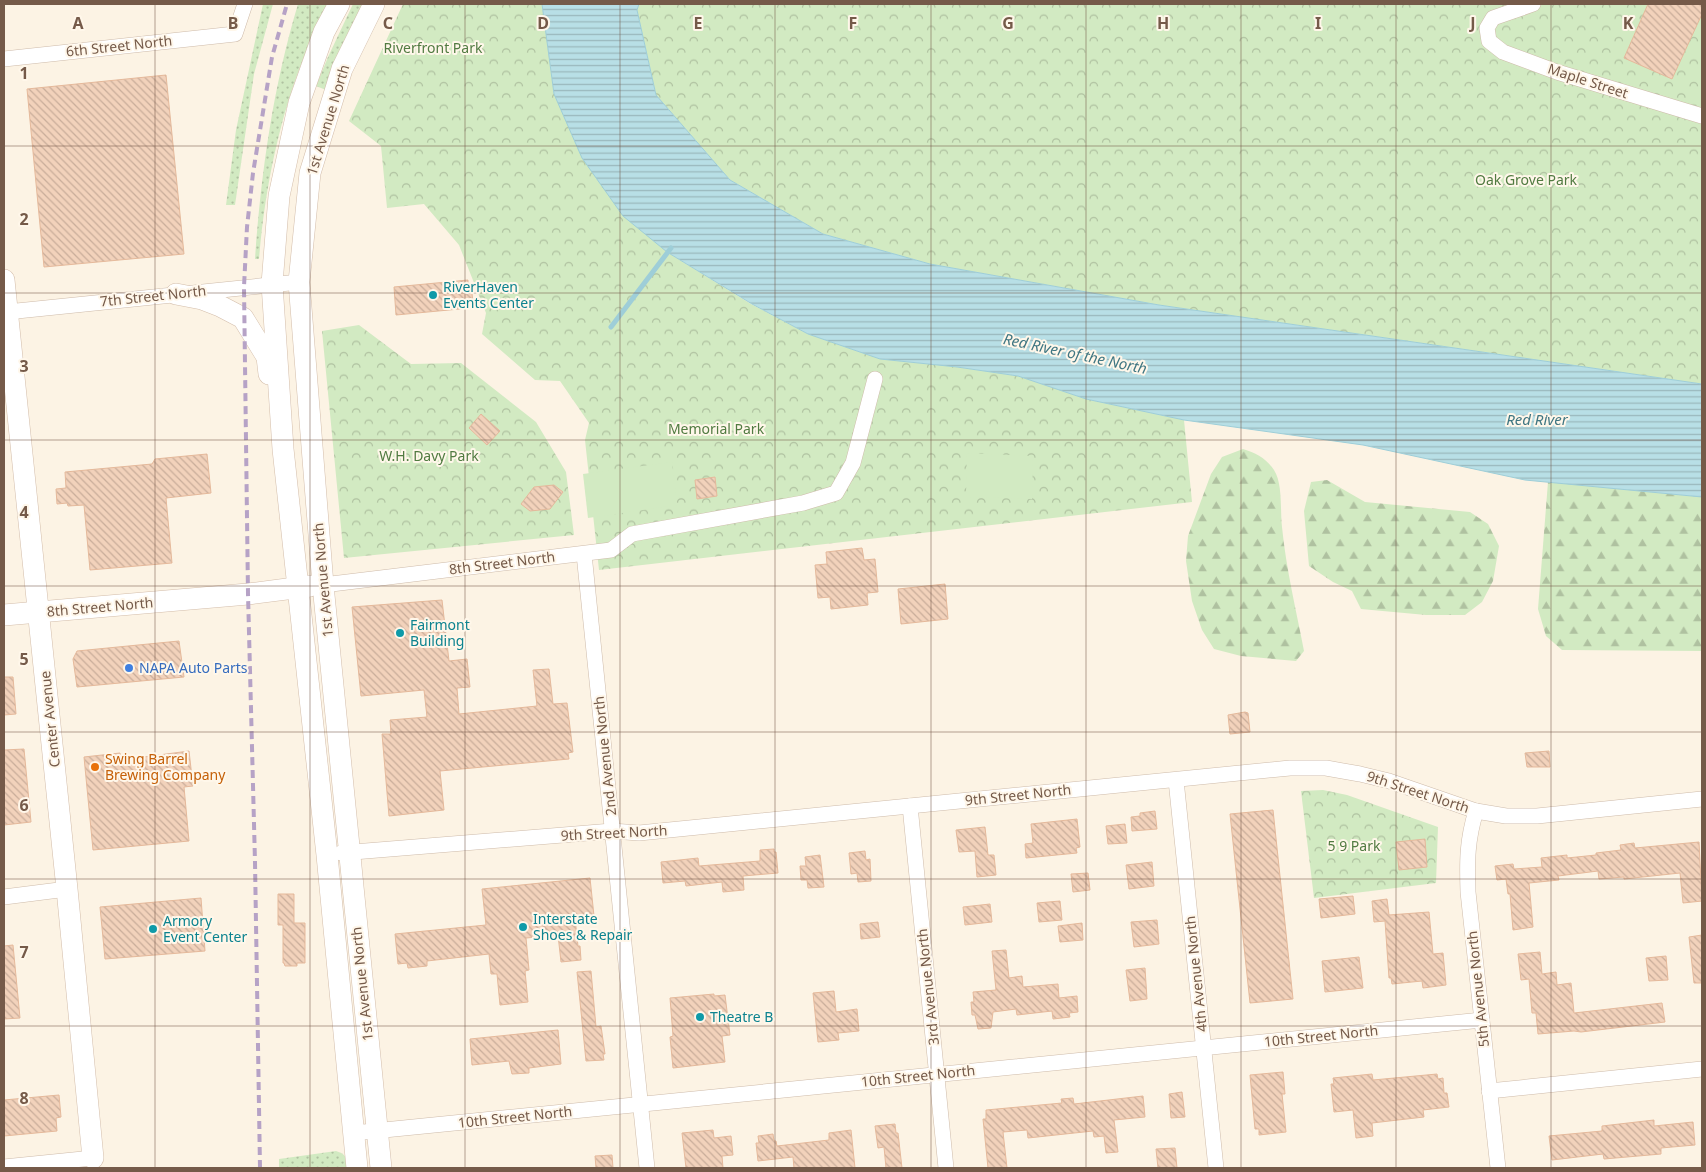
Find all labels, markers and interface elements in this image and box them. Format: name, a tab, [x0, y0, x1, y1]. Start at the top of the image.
text: A	[72, 12, 84, 34]
text: B	[228, 12, 238, 34]
text: C	[383, 12, 393, 34]
text: D	[537, 12, 549, 34]
text: E	[694, 12, 703, 34]
text: F	[849, 12, 857, 34]
text: G	[1002, 12, 1014, 34]
text: H	[1157, 12, 1169, 34]
text: I	[1315, 12, 1321, 34]
text: J	[1468, 12, 1476, 34]
text: K	[1623, 12, 1634, 34]
street label: 6th Street North	[65, 30, 173, 61]
park label: Riverfront Park	[384, 38, 483, 57]
street label: Maple Street	[1546, 59, 1631, 102]
text: 1	[19, 62, 29, 84]
street label: 1st Avenue North	[302, 62, 353, 178]
park label: Oak Grove Park	[1475, 170, 1578, 189]
text: 2	[19, 208, 29, 230]
place label: RiverHaven Events Center	[443, 277, 534, 312]
street label: 7th Street North	[99, 280, 207, 311]
marker: RiverHaven Events Center	[427, 289, 439, 301]
water label: Red River of the North	[1002, 328, 1149, 378]
text: 3	[19, 355, 29, 377]
water label: Red River	[1506, 409, 1569, 429]
park label: Memorial Park	[668, 419, 765, 438]
park label: W.H. Davy Park	[379, 446, 479, 465]
text: 4	[19, 501, 29, 523]
street label: 1st Avenue North	[308, 522, 337, 638]
street label: 8th Street North	[448, 547, 556, 578]
street label: 8th Street North	[46, 592, 154, 621]
place label: Fairmont Building	[410, 615, 470, 650]
marker: Fairmont Building	[394, 627, 406, 639]
text: 5	[19, 648, 29, 670]
place label: NAPA Auto Parts	[139, 658, 248, 677]
marker: NAPA Auto Parts	[123, 662, 135, 674]
street label: Center Avenue	[35, 670, 64, 768]
street label: 2nd Avenue North	[589, 695, 620, 817]
place label: Swing Barrel Brewing Company	[105, 749, 226, 784]
marker: Swing Barrel Brewing Company	[89, 761, 101, 773]
street label: 9th Street North	[1364, 766, 1472, 817]
street label: 9th Street North	[964, 779, 1072, 810]
text: 6	[19, 794, 29, 816]
street label: 9th Street North	[560, 820, 668, 845]
park label: 5 9 Park	[1328, 836, 1381, 855]
place label: Interstate Shoes & Repair	[533, 909, 633, 944]
place label: Armory Event Center	[163, 911, 247, 946]
street label: 4th Avenue North	[1180, 915, 1211, 1033]
marker: Interstate Shoes & Repair	[517, 921, 529, 933]
marker: Armory Event Center	[147, 923, 159, 935]
street label: 1st Avenue North	[346, 926, 377, 1042]
street label: 3rd Avenue North	[912, 928, 943, 1046]
street label: 5th Avenue North	[1462, 930, 1493, 1048]
text: 7	[19, 941, 29, 963]
place label: Theatre B	[710, 1007, 773, 1026]
marker: Theatre B	[694, 1011, 706, 1023]
street label: 10th Street North	[1263, 1020, 1379, 1051]
street label: 10th Street North	[860, 1060, 976, 1091]
text: 8	[19, 1087, 29, 1109]
street label: 10th Street North	[457, 1101, 573, 1132]

